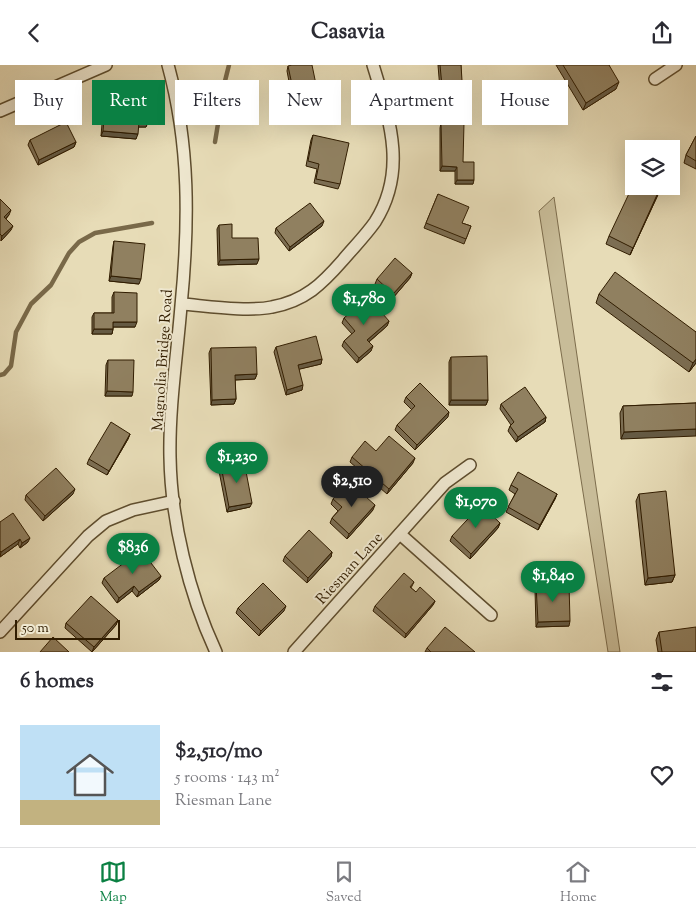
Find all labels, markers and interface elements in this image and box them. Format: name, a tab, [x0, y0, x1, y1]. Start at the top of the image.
text: Casavia	[311, 17, 385, 49]
icon: back	[20, 19, 48, 47]
icon: share	[648, 19, 676, 47]
chip: Buy	[15, 80, 82, 125]
chip: Rent	[92, 80, 165, 125]
chip: Filters	[175, 80, 259, 125]
chip: New	[269, 80, 341, 125]
chip: Apartment	[351, 80, 472, 125]
chip: House	[482, 80, 568, 125]
map controls	[625, 140, 680, 195]
button: layers	[625, 140, 680, 195]
pin: $1,780	[323, 283, 405, 326]
street label: Magnolia Bridge Road	[148, 288, 179, 432]
text: $1,780	[343, 288, 385, 311]
pin: $1,230	[196, 441, 278, 484]
text: $1,230	[217, 446, 257, 469]
pin: $2,510	[311, 465, 393, 508]
text: $2,510	[332, 470, 372, 493]
pin: $1,070	[435, 487, 517, 529]
text: $1,070	[455, 491, 497, 514]
street label: Riesman Lane	[312, 528, 388, 610]
pin: $836	[103, 533, 163, 575]
text: $836	[118, 537, 148, 560]
pin: $1,840	[512, 561, 594, 603]
text: $1,840	[532, 565, 574, 588]
scale bar	[15, 617, 120, 640]
text: 50 m	[22, 619, 49, 639]
text: 6 homes	[20, 667, 94, 697]
icon: filters	[648, 668, 676, 696]
text: $2,510/mo	[175, 737, 262, 767]
icon: home	[60, 745, 120, 805]
icon: heart	[648, 761, 676, 789]
text: 5 rooms · 143 m²	[175, 767, 280, 790]
text: Riesman Lane	[175, 790, 272, 813]
tab: Map	[99, 858, 127, 908]
tab: Saved	[326, 858, 362, 908]
tab: Home	[560, 858, 597, 908]

